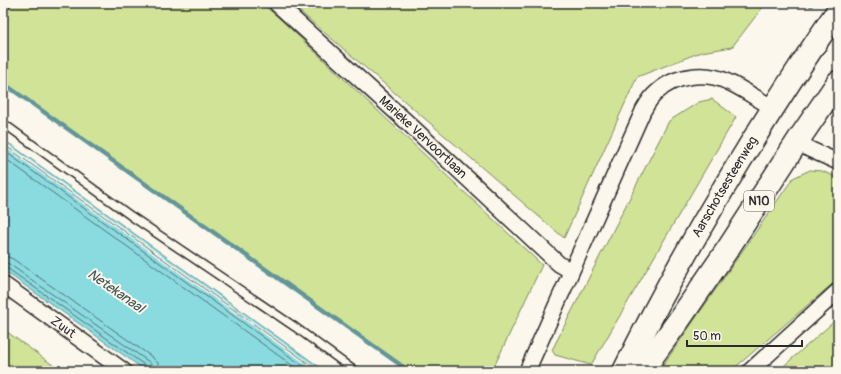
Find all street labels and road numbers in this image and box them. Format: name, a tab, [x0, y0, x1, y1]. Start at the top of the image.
street label: Marieke Vervoortlaan	[376, 93, 470, 182]
street label: Aarschotsesteenweg	[689, 133, 761, 240]
road number: N10	[744, 191, 774, 211]
street label: Zuut	[47, 313, 79, 342]

